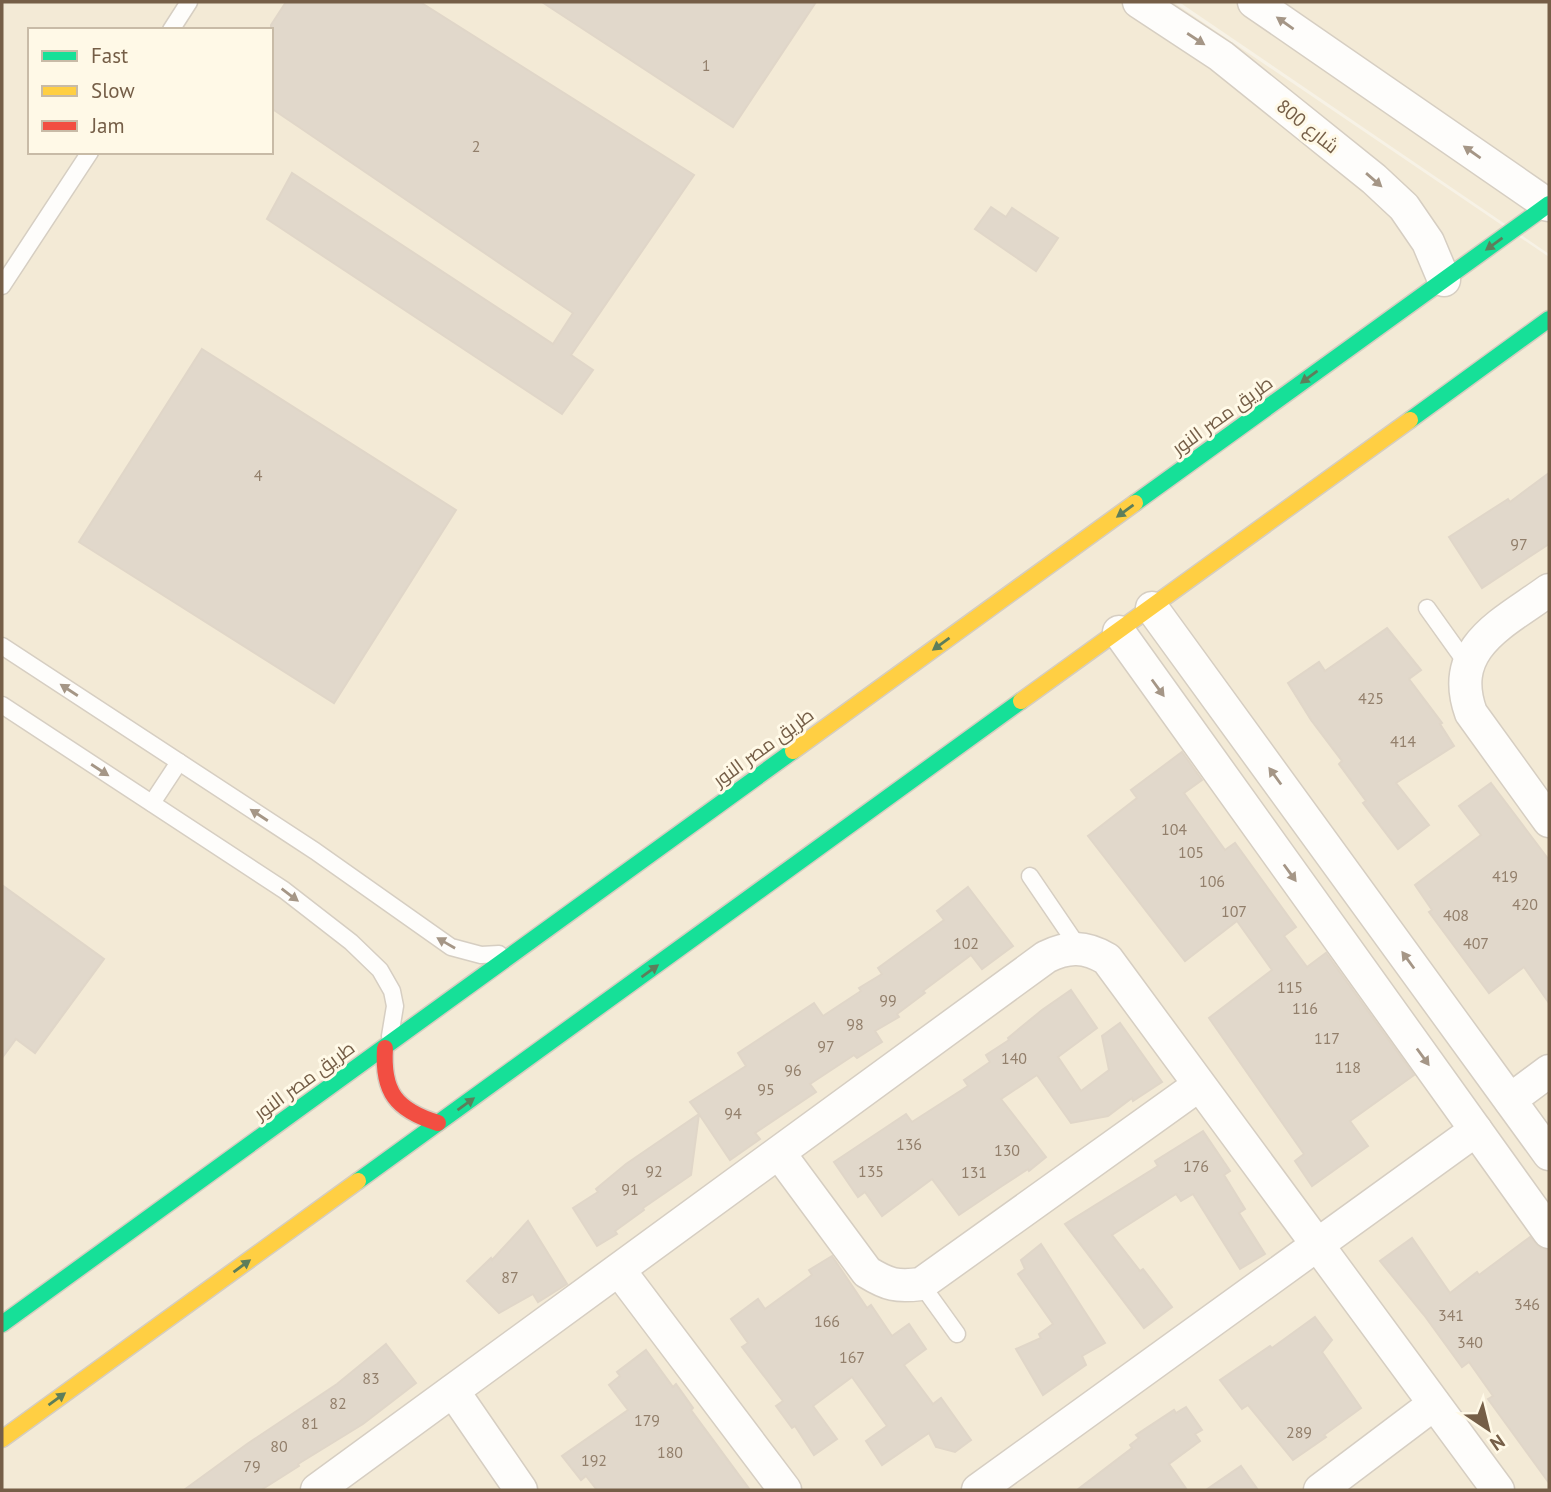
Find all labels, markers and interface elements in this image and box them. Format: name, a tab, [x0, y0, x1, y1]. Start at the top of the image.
one-way arrow	[1276, 16, 1294, 30]
legend	[28, 28, 273, 154]
one-way arrow	[1186, 33, 1205, 46]
text: Fast	[91, 42, 128, 69]
house number: 1	[702, 55, 710, 75]
text: Slow	[91, 77, 135, 104]
street label: شارع 800	[1271, 94, 1344, 160]
text: Jam	[90, 112, 125, 139]
house number: 2	[472, 136, 480, 156]
one-way arrow	[1463, 145, 1481, 159]
one-way arrow	[1365, 172, 1383, 188]
one-way arrow	[1485, 237, 1503, 251]
street label: طريق مصر النور	[1166, 370, 1278, 461]
one-way arrow	[1300, 370, 1318, 384]
house number: 4	[254, 465, 263, 485]
one-way arrow	[1116, 504, 1134, 518]
house number: 97	[1510, 534, 1528, 554]
one-way arrow	[932, 637, 950, 651]
one-way arrow	[1151, 679, 1165, 697]
one-way arrow	[59, 684, 78, 697]
house number: 425	[1358, 688, 1384, 708]
street label: طريق مصر النور	[707, 702, 819, 793]
house number: 414	[1390, 731, 1416, 751]
one-way arrow	[90, 763, 110, 776]
one-way arrow	[1268, 767, 1282, 785]
one-way arrow	[249, 808, 269, 821]
house number: 104	[1161, 819, 1187, 839]
house number: 105	[1178, 842, 1204, 862]
one-way arrow	[1283, 864, 1297, 882]
house number: 419	[1492, 866, 1518, 886]
house number: 106	[1199, 871, 1225, 891]
one-way arrow	[281, 887, 299, 901]
house number: 420	[1512, 894, 1538, 914]
house number: 107	[1221, 901, 1247, 921]
house number: 408	[1443, 905, 1469, 925]
house number: 102	[953, 933, 979, 953]
house number: 407	[1463, 933, 1489, 953]
one-way arrow	[437, 937, 456, 949]
one-way arrow	[1402, 951, 1416, 969]
one-way arrow	[641, 964, 659, 978]
house number: 115	[1277, 977, 1303, 997]
house number: 99	[879, 990, 897, 1010]
house number: 116	[1292, 998, 1318, 1018]
house number: 98	[846, 1014, 864, 1034]
house number: 117	[1314, 1028, 1340, 1048]
street label: طريق مصر النور	[248, 1035, 360, 1126]
house number: 97	[817, 1036, 835, 1056]
house number: 140	[1001, 1048, 1027, 1068]
one-way arrow	[1416, 1048, 1431, 1066]
house number: 118	[1335, 1057, 1361, 1077]
house number: 96	[784, 1060, 802, 1080]
house number: 95	[757, 1079, 775, 1099]
one-way arrow	[457, 1097, 475, 1111]
house number: 94	[724, 1103, 742, 1123]
house number: 136	[896, 1134, 922, 1154]
house number: 130	[994, 1140, 1020, 1160]
house number: 176	[1183, 1156, 1209, 1176]
house number: 92	[645, 1161, 663, 1181]
house number: 135	[858, 1161, 884, 1181]
house number: 131	[961, 1162, 987, 1182]
house number: 91	[621, 1179, 639, 1199]
one-way arrow	[232, 1258, 250, 1273]
house number: 87	[501, 1267, 519, 1287]
house number: 346	[1514, 1294, 1540, 1314]
house number: 341	[1438, 1305, 1464, 1325]
house number: 166	[814, 1311, 840, 1331]
house number: 340	[1457, 1332, 1483, 1352]
house number: 167	[839, 1347, 865, 1367]
house number: 83	[362, 1368, 380, 1388]
one-way arrow	[48, 1392, 66, 1406]
house number: 82	[329, 1393, 347, 1413]
north arrow	[1453, 1394, 1523, 1464]
house number: 179	[634, 1410, 660, 1430]
house number: 81	[301, 1413, 319, 1433]
house number: 289	[1286, 1422, 1312, 1442]
text: N	[1486, 1430, 1510, 1456]
house number: 80	[270, 1436, 288, 1456]
house number: 180	[657, 1442, 683, 1462]
house number: 192	[581, 1450, 607, 1470]
house number: 79	[243, 1456, 261, 1476]

